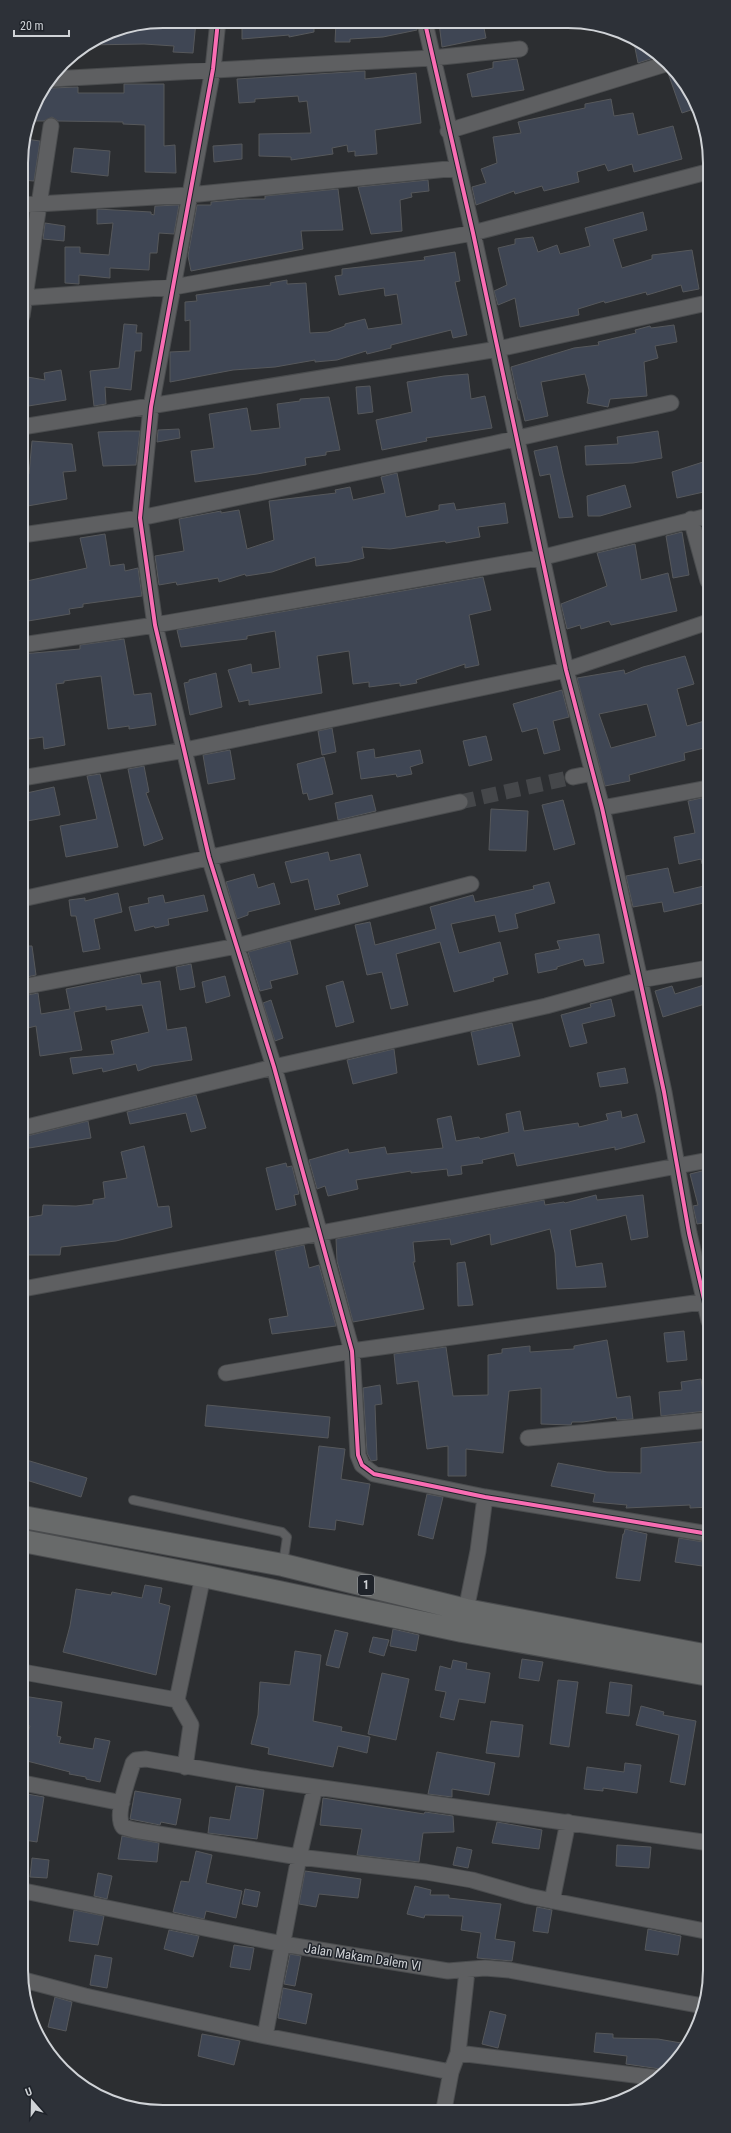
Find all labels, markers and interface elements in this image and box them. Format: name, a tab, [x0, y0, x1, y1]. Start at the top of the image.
scale bar	[14, 12, 69, 38]
text: 20 m	[20, 19, 44, 33]
road number: 1	[358, 1575, 374, 1595]
street label: Jalan Makam Dalem VI	[304, 1940, 422, 1974]
north arrow	[12, 2081, 52, 2121]
text: U	[24, 2085, 34, 2099]

